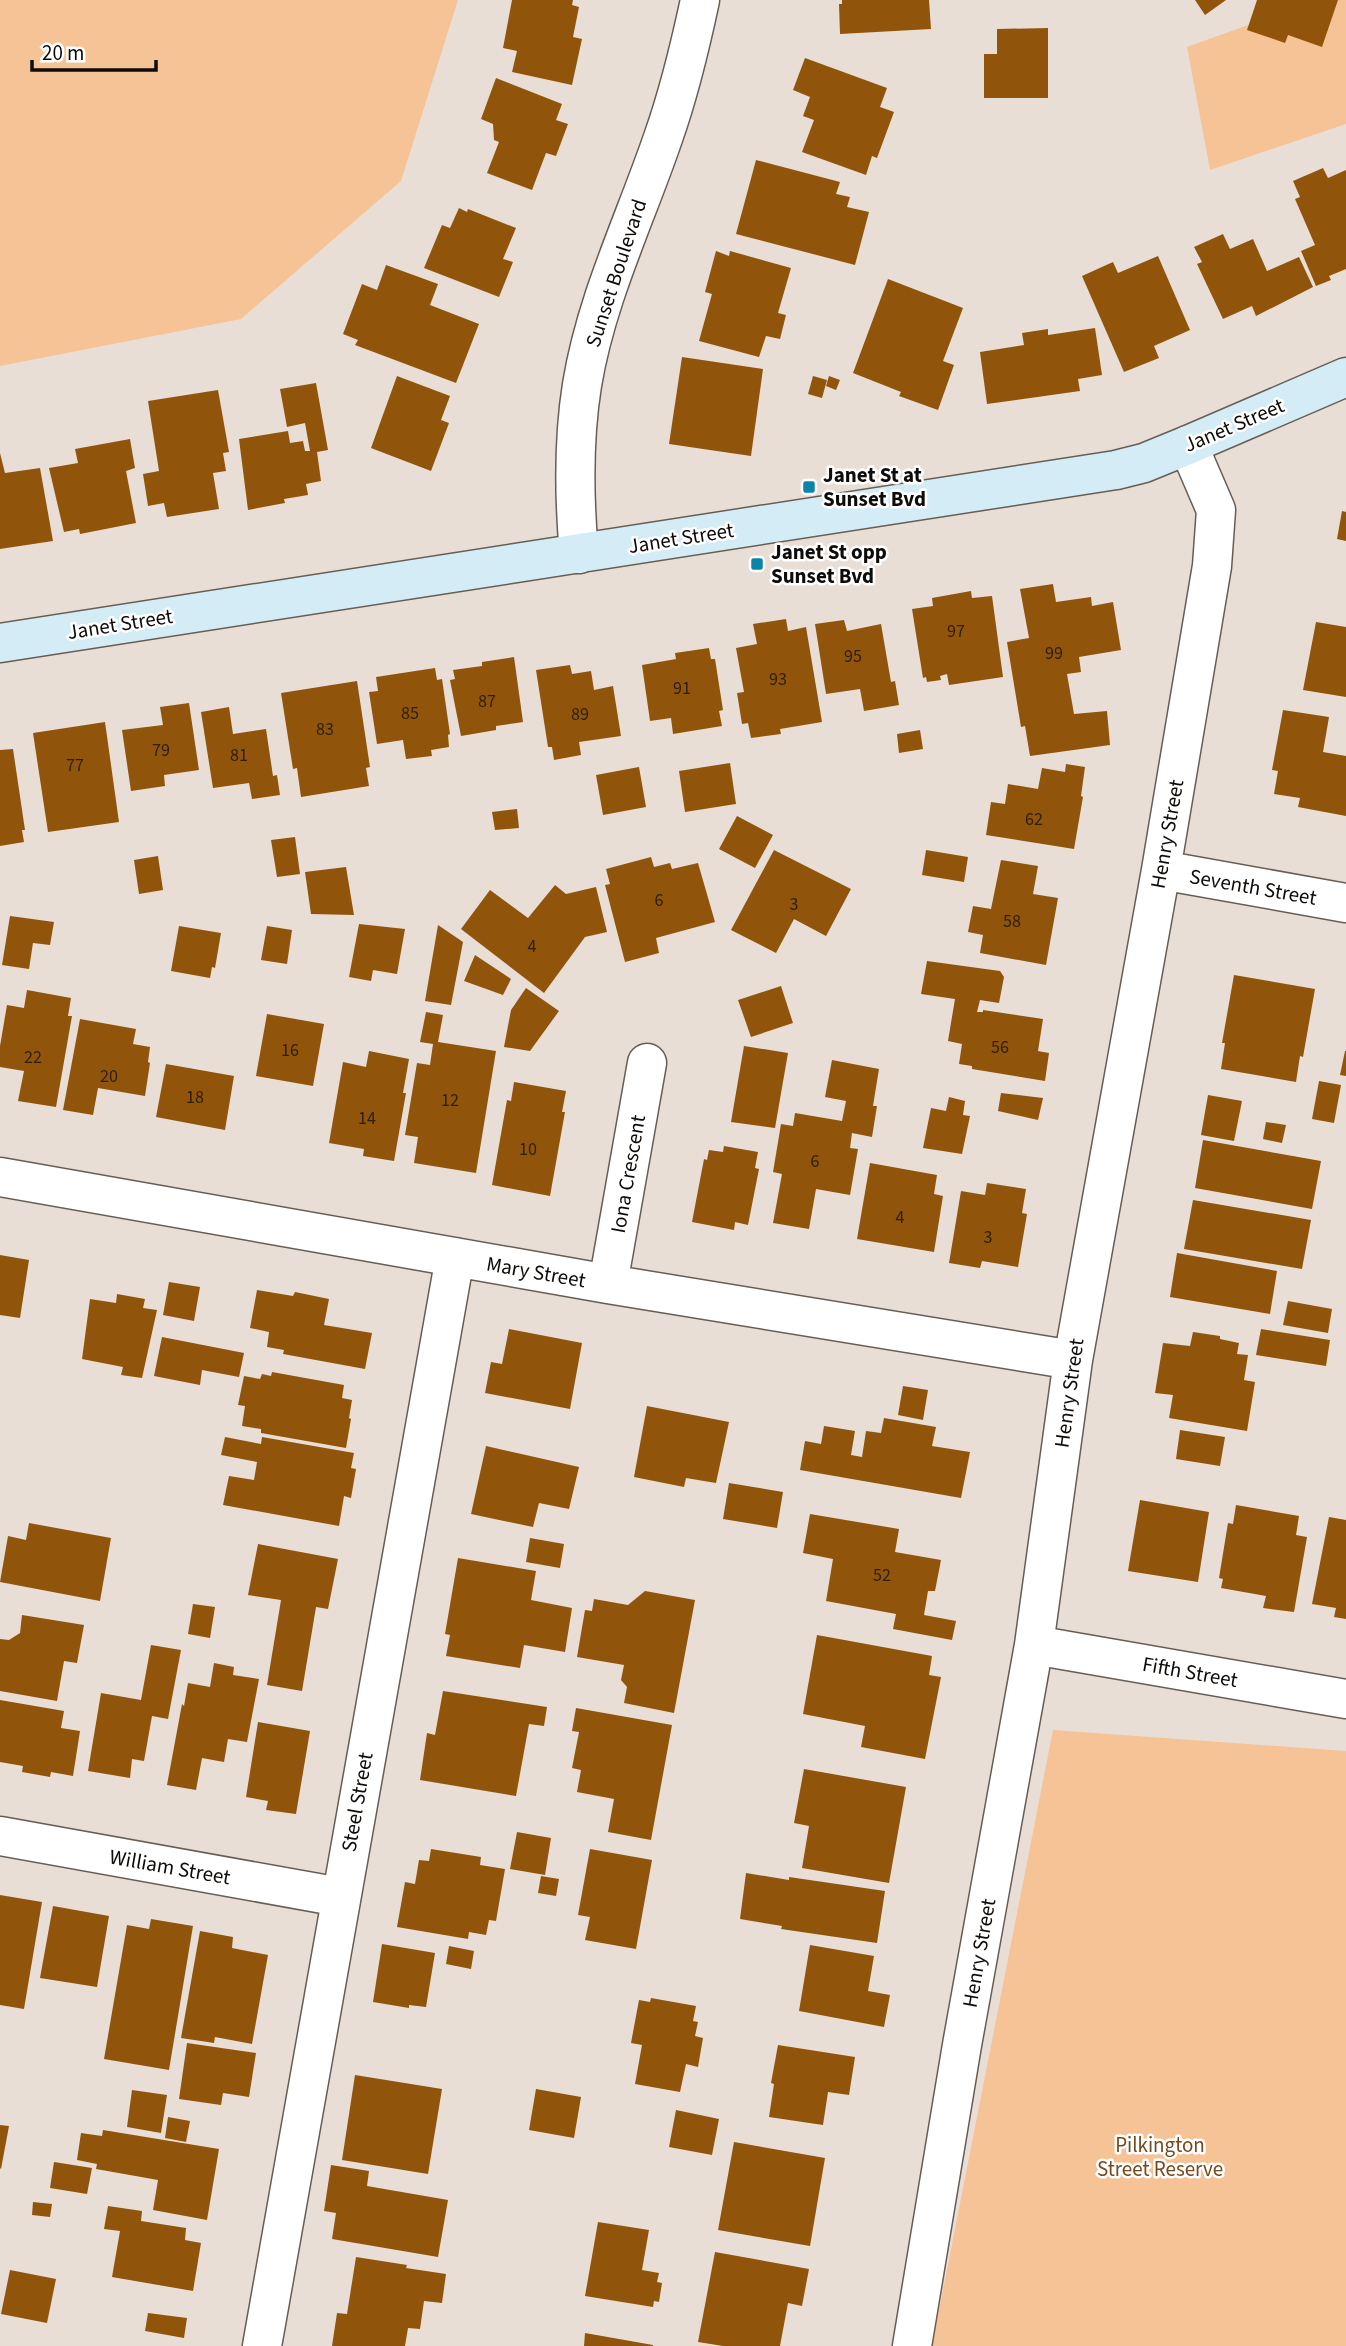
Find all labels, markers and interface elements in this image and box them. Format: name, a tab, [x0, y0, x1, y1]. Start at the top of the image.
scale bar	[32, 28, 156, 72]
text: 20 m	[42, 38, 84, 68]
street label: Sunset Boulevard	[578, 195, 654, 351]
street label: Janet Street	[1179, 390, 1289, 460]
place label: Janet St at Sunset Bvd	[823, 460, 926, 514]
marker: Janet St at Sunset Bvd	[801, 479, 817, 495]
street label: Janet Street	[626, 515, 736, 561]
place label: Janet St opp Sunset Bvd	[771, 537, 887, 591]
marker: Janet St opp Sunset Bvd	[749, 556, 765, 572]
street label: Janet Street	[65, 601, 175, 647]
house number: 97	[947, 619, 965, 644]
house number: 99	[1045, 641, 1063, 666]
house number: 95	[844, 644, 862, 669]
house number: 93	[769, 667, 787, 692]
house number: 91	[673, 676, 691, 701]
house number: 87	[478, 689, 496, 714]
house number: 85	[401, 701, 419, 726]
house number: 89	[571, 702, 589, 727]
house number: 83	[316, 717, 334, 742]
house number: 79	[152, 738, 170, 763]
house number: 81	[230, 743, 248, 768]
house number: 77	[66, 753, 84, 778]
street label: Henry Street	[1143, 777, 1191, 891]
house number: 62	[1025, 807, 1043, 832]
street label: Seventh Street	[1187, 861, 1319, 913]
house number: 6	[655, 888, 664, 913]
house number: 3	[790, 892, 799, 917]
house number: 58	[1003, 909, 1021, 934]
house number: 4	[528, 934, 537, 959]
house number: 56	[991, 1035, 1009, 1060]
house number: 16	[281, 1038, 299, 1063]
house number: 22	[24, 1045, 42, 1070]
house number: 20	[100, 1064, 118, 1089]
house number: 18	[186, 1085, 204, 1110]
house number: 12	[441, 1088, 459, 1113]
house number: 14	[358, 1106, 376, 1131]
street label: Iona Crescent	[603, 1113, 653, 1235]
house number: 10	[519, 1137, 537, 1162]
house number: 6	[811, 1149, 820, 1174]
house number: 4	[896, 1205, 905, 1230]
house number: 3	[984, 1225, 993, 1250]
street label: Mary Street	[484, 1249, 588, 1295]
street label: Henry Street	[1046, 1336, 1092, 1450]
house number: 52	[873, 1563, 891, 1588]
street label: Fifth Street	[1140, 1649, 1240, 1695]
street label: Steel Street	[333, 1750, 381, 1854]
street label: William Street	[107, 1842, 233, 1892]
street label: Henry Street	[955, 1896, 1003, 2010]
park label: Pilkington Street Reserve	[1097, 2130, 1223, 2184]

